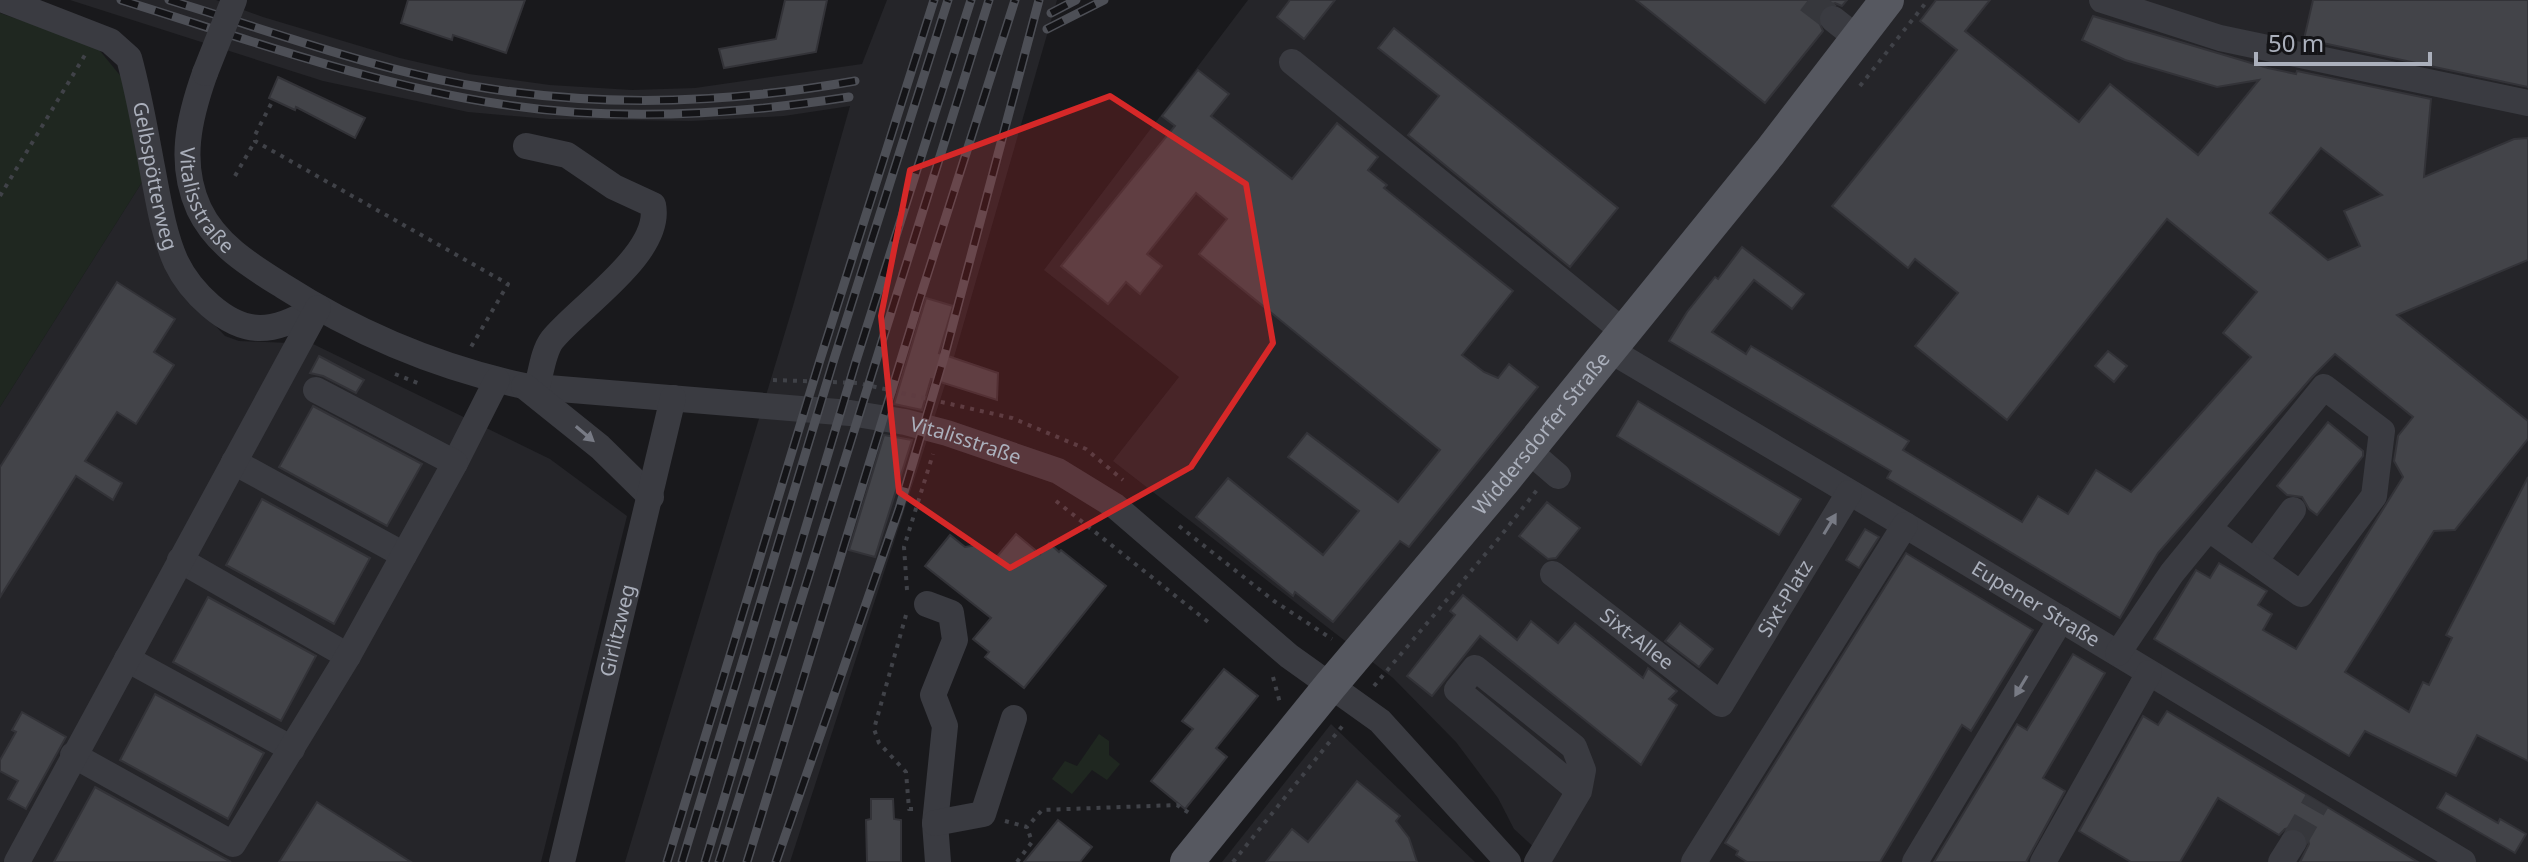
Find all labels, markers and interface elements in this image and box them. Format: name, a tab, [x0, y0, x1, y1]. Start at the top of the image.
scale bar	[2256, 16, 2430, 66]
text: 50 m	[2268, 26, 2324, 59]
street label: Gelbspötterweg	[127, 99, 184, 254]
street label: Vitalisstraße	[174, 147, 240, 259]
street label: Widdersdorfer Straße	[1466, 346, 1616, 520]
street label: Vitalisstraße	[907, 410, 1025, 470]
one-way arrow	[575, 425, 595, 442]
one-way arrow	[1823, 513, 1837, 535]
street label: Sixt-Platz	[1751, 554, 1818, 642]
street label: Eupener Straße	[1967, 554, 2105, 653]
street label: Girlitzweg	[593, 581, 641, 679]
street label: Sixt-Allee	[1595, 601, 1679, 676]
one-way arrow	[2014, 675, 2028, 697]

